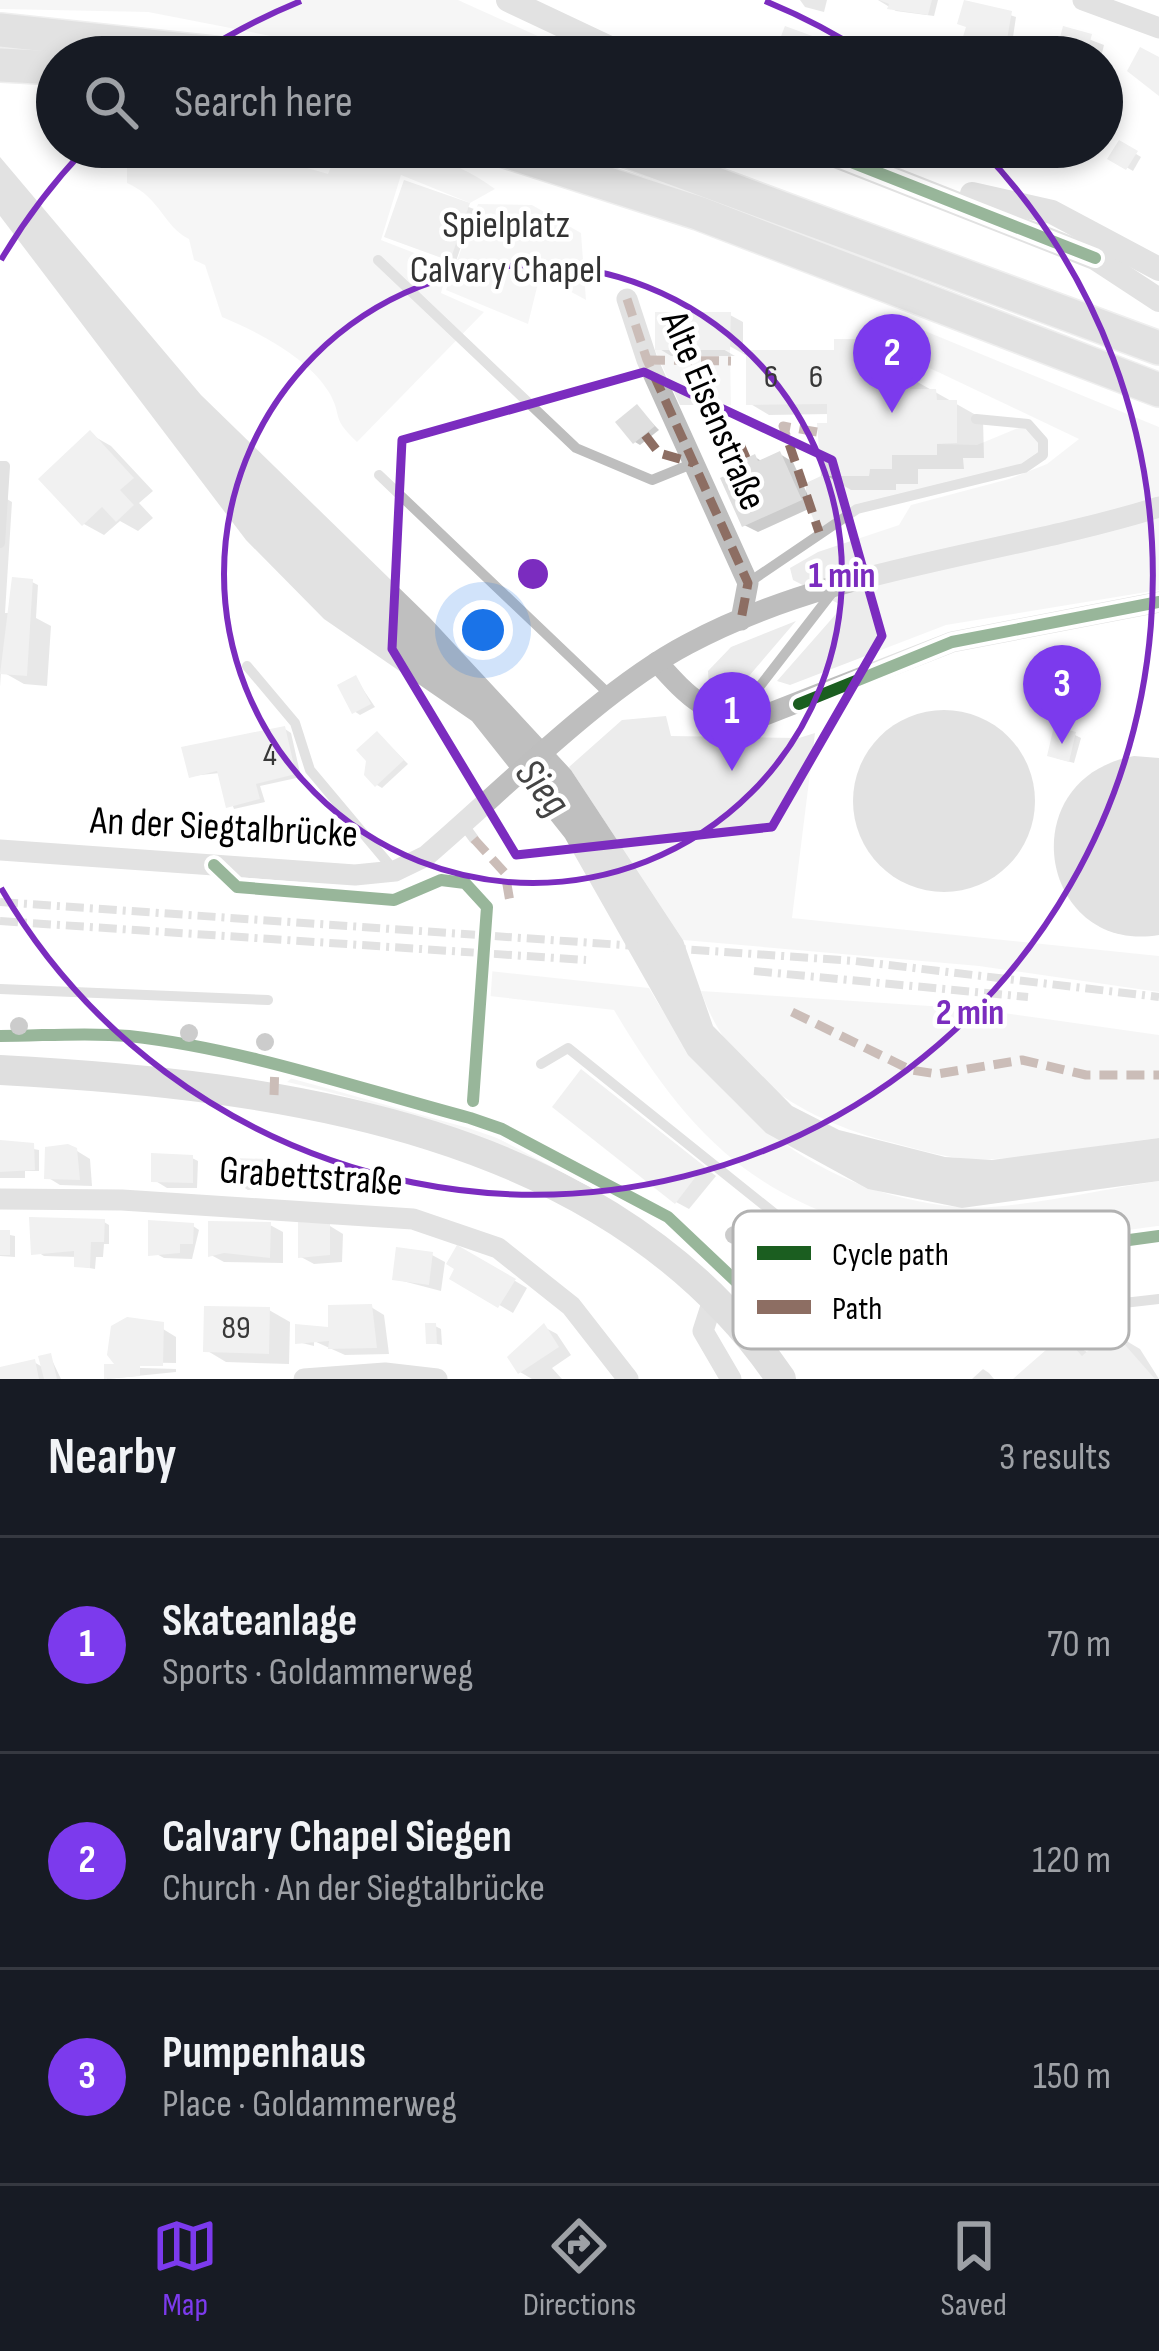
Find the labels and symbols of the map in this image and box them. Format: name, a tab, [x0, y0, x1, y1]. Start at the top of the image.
park label: Spielplatz Calvary Chapel	[410, 202, 602, 294]
street label: Alte Eisenstraße	[650, 304, 776, 517]
pin: 2	[853, 314, 931, 413]
house number: 6	[764, 357, 778, 397]
house number: 6	[809, 357, 823, 397]
centre of rings	[512, 553, 554, 595]
text: 1 min	[809, 555, 875, 598]
your location	[453, 600, 513, 660]
pin: 3	[1023, 645, 1101, 744]
pin: 1	[693, 672, 771, 771]
house number: 4	[263, 735, 277, 775]
water label: Sieg	[504, 749, 580, 827]
street label: An der Siegtalbrücke	[88, 797, 359, 858]
text: 2 min	[936, 992, 1004, 1035]
street label: Grabettstraße	[218, 1147, 404, 1207]
legend	[733, 1211, 1129, 1349]
text: Cycle path	[832, 1235, 949, 1275]
text: Path	[832, 1289, 882, 1329]
house number: 89	[221, 1308, 251, 1348]

